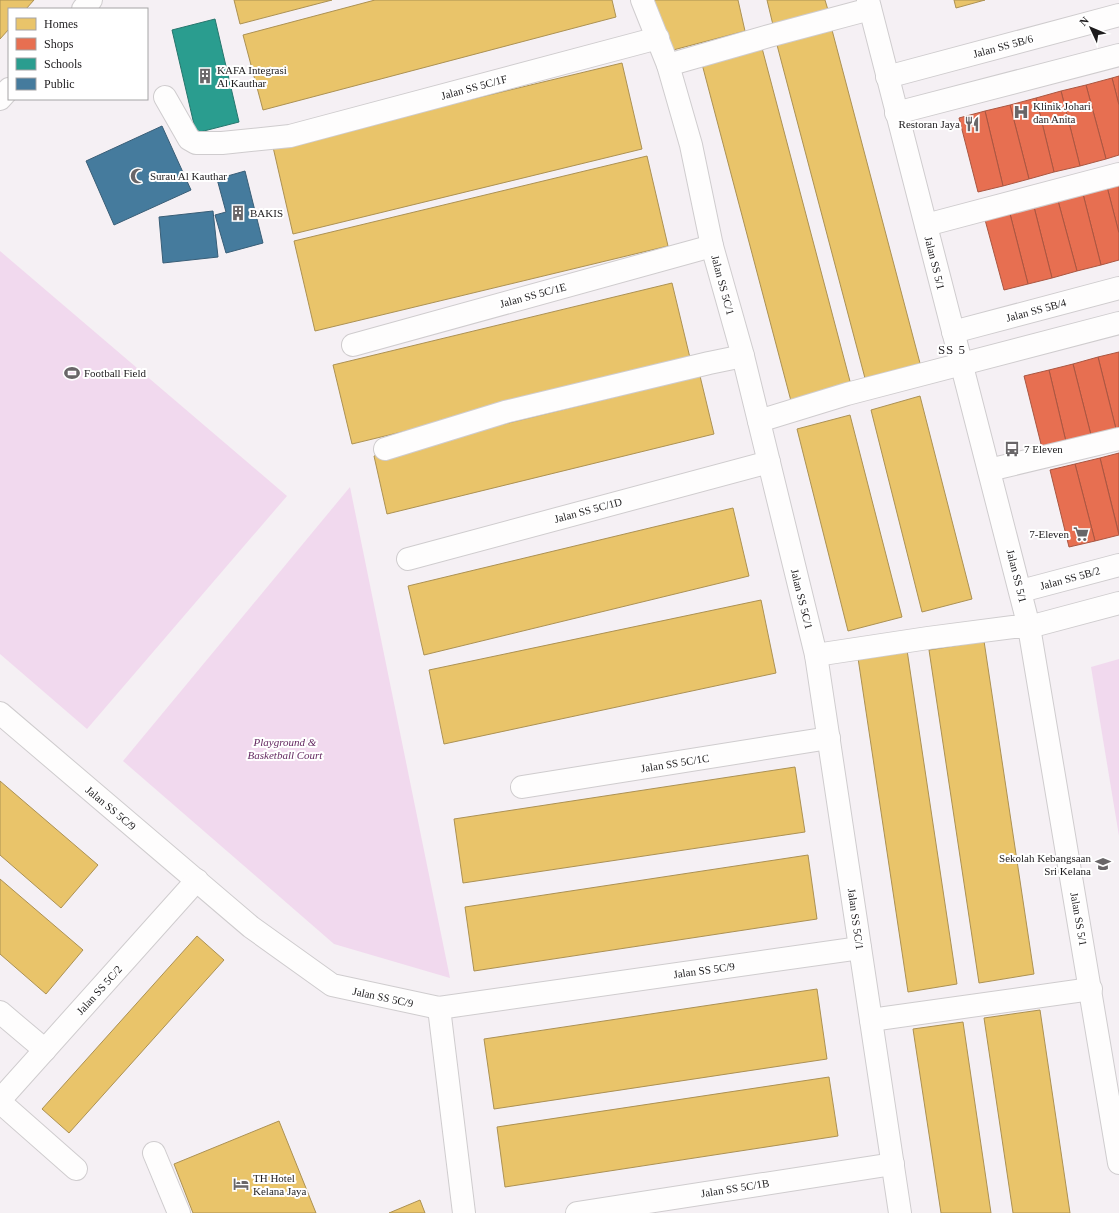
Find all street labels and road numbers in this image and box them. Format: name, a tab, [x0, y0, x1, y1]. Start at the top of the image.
street label: Jalan SS 5B/6	[972, 32, 1035, 60]
street label: Jalan SS 5C/1F	[440, 72, 508, 102]
street label: Jalan SS 5/1	[923, 235, 947, 291]
street label: Jalan SS 5C/1	[709, 254, 737, 316]
street label: Jalan SS 5C/1E	[498, 280, 568, 310]
street label: Jalan SS 5B/4	[1005, 296, 1068, 324]
street label: Jalan SS 5C/1D	[553, 495, 623, 525]
street label: Jalan SS 5/1	[1005, 548, 1029, 604]
street label: Jalan SS 5B/2	[1039, 564, 1101, 592]
street label: Jalan SS 5C/1	[789, 568, 815, 630]
street label: Jalan SS 5C/1C	[640, 752, 710, 774]
street label: Jalan SS 5C/9	[83, 784, 139, 833]
street label: Jalan SS 5C/1	[846, 888, 866, 950]
street label: Jalan SS 5/1	[1068, 891, 1090, 947]
street label: Jalan SS 5C/9	[673, 960, 736, 980]
street label: Jalan SS 5C/2	[74, 963, 124, 1017]
street label: Jalan SS 5C/9	[352, 985, 415, 1009]
street label: Jalan SS 5C/1B	[700, 1177, 770, 1199]

